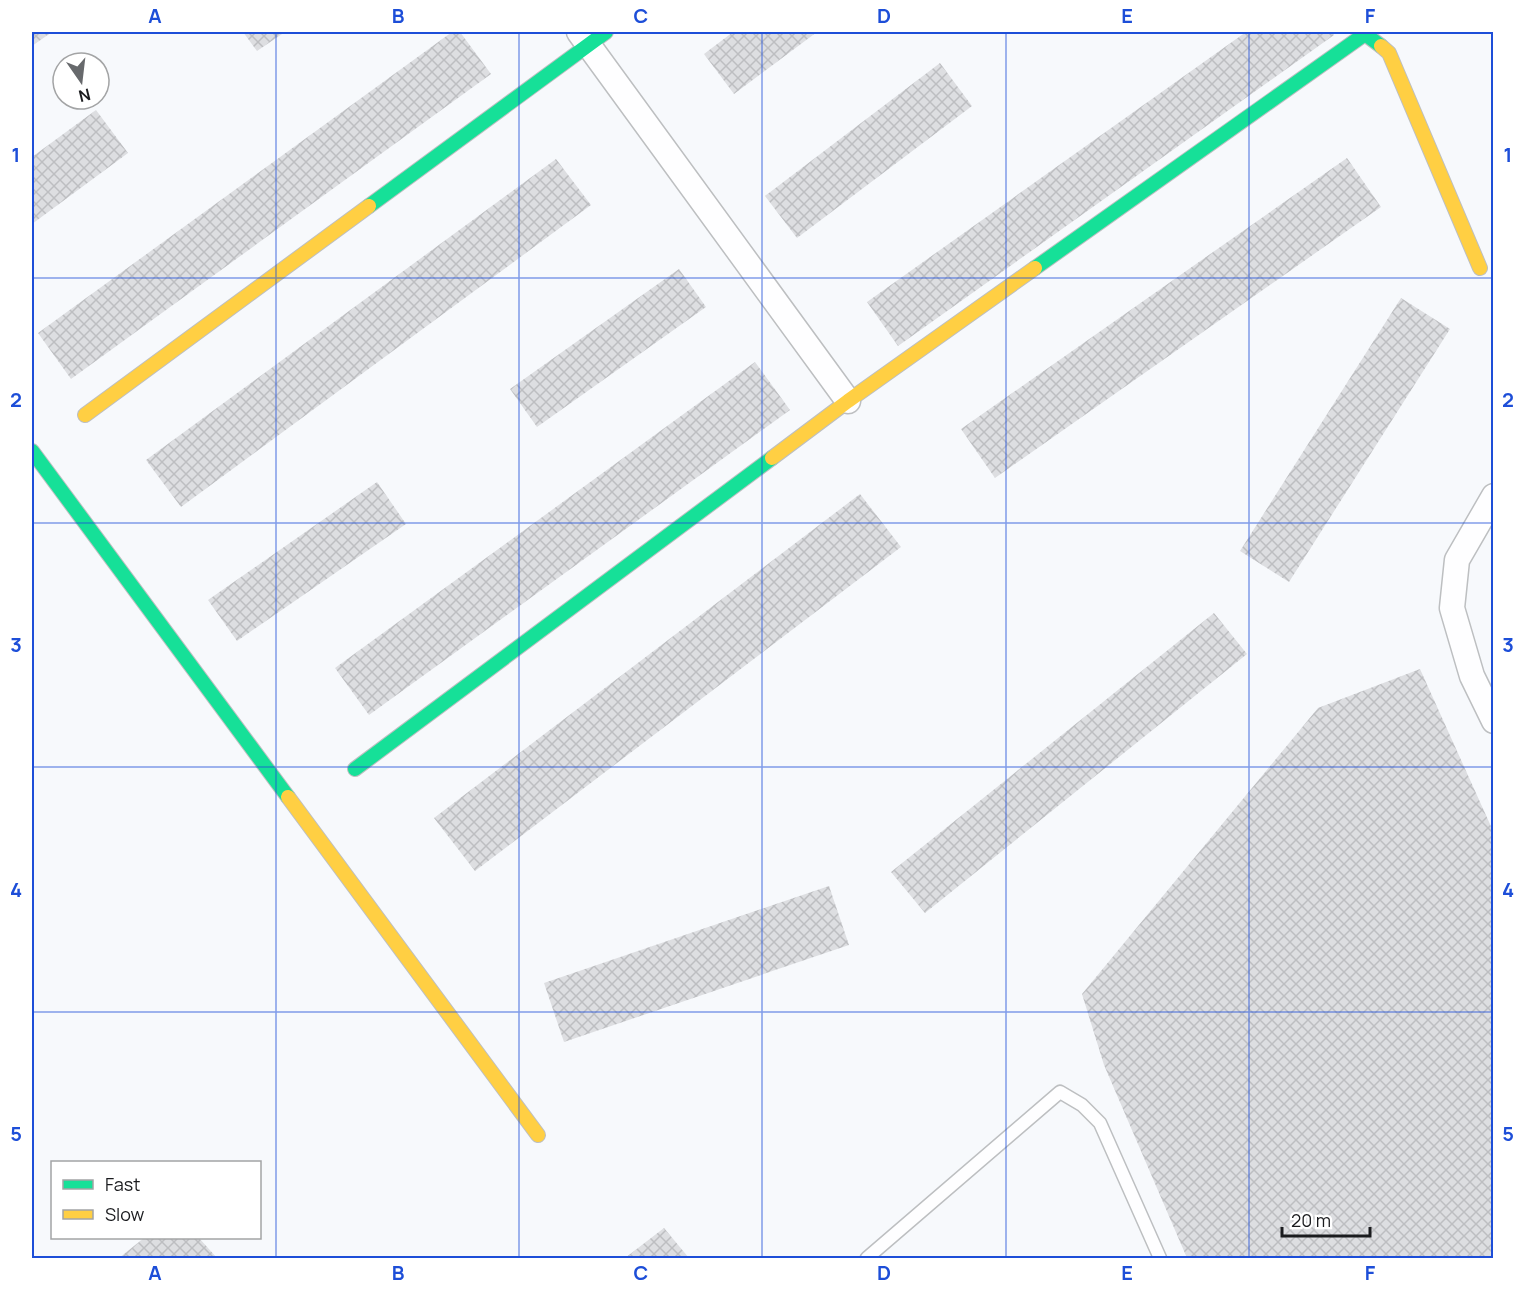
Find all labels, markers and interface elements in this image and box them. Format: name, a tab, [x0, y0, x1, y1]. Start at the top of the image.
text: A	[148, 2, 162, 29]
text: B	[392, 2, 405, 29]
text: C	[634, 2, 648, 29]
text: D	[877, 2, 891, 29]
text: E	[1121, 2, 1133, 29]
text: F	[1365, 2, 1376, 29]
north arrow	[51, 51, 111, 111]
text: N	[76, 83, 93, 108]
text: 1	[12, 141, 20, 168]
text: 1	[1504, 141, 1512, 168]
text: 2	[10, 386, 22, 413]
text: 2	[1502, 386, 1514, 413]
text: 3	[10, 631, 22, 658]
text: 3	[1502, 631, 1514, 658]
text: 4	[10, 876, 22, 903]
text: 4	[1502, 876, 1514, 903]
text: 5	[10, 1120, 22, 1147]
text: 5	[1502, 1120, 1514, 1147]
legend	[51, 1161, 261, 1239]
text: Fast	[105, 1172, 140, 1196]
scale bar	[1282, 1200, 1370, 1238]
text: Slow	[105, 1202, 145, 1226]
text: 20 m	[1291, 1208, 1331, 1232]
text: A	[148, 1259, 162, 1286]
text: B	[392, 1259, 405, 1286]
text: C	[634, 1259, 648, 1286]
text: D	[877, 1259, 891, 1286]
text: E	[1121, 1259, 1133, 1286]
text: F	[1365, 1259, 1376, 1286]

